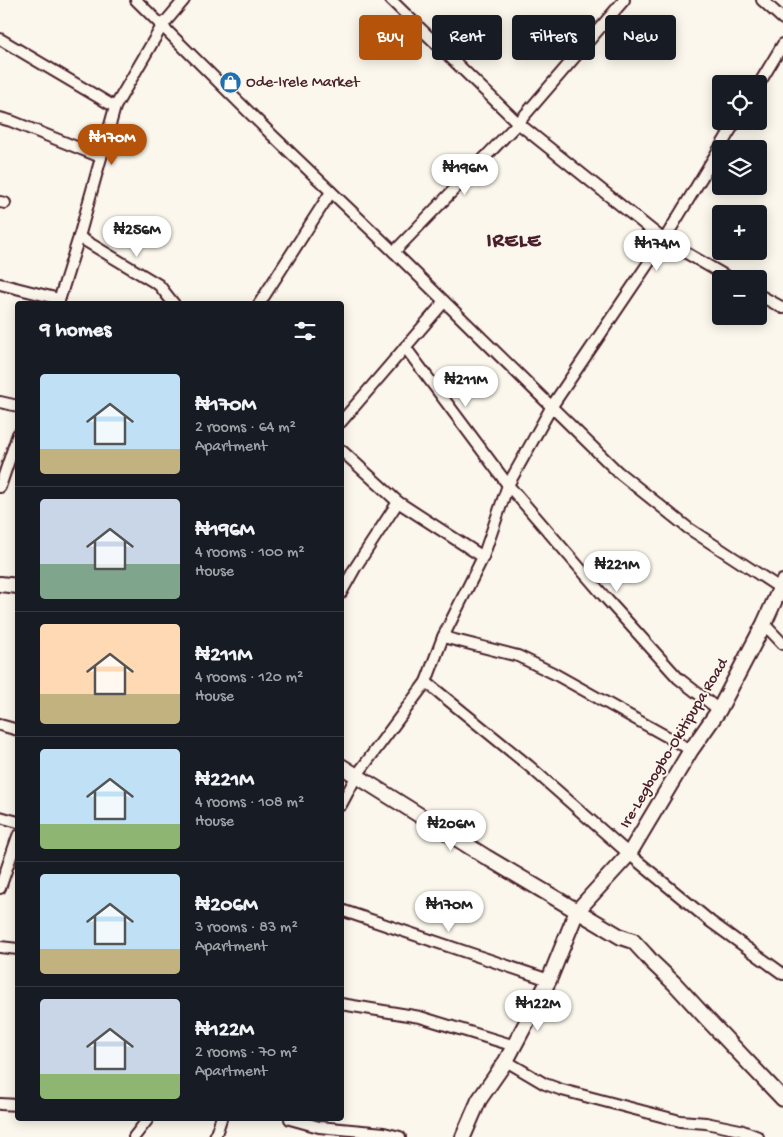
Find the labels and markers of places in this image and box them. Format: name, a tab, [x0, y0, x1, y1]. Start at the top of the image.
shop icon: Ode-Irele Market	[218, 71, 242, 95]
place label: Ode-Irele Market	[246, 74, 361, 93]
pin: ₦170M	[77, 124, 147, 166]
pin: ₦196M	[430, 154, 500, 196]
pin: ₦256M	[102, 216, 172, 258]
pin: ₦174M	[622, 230, 692, 272]
pin: ₦211M	[431, 366, 501, 408]
pin: ₦221M	[582, 550, 652, 593]
pin: ₦206M	[416, 810, 486, 852]
pin: ₦170M	[414, 890, 484, 933]
pin: ₦122M	[503, 990, 573, 1032]

